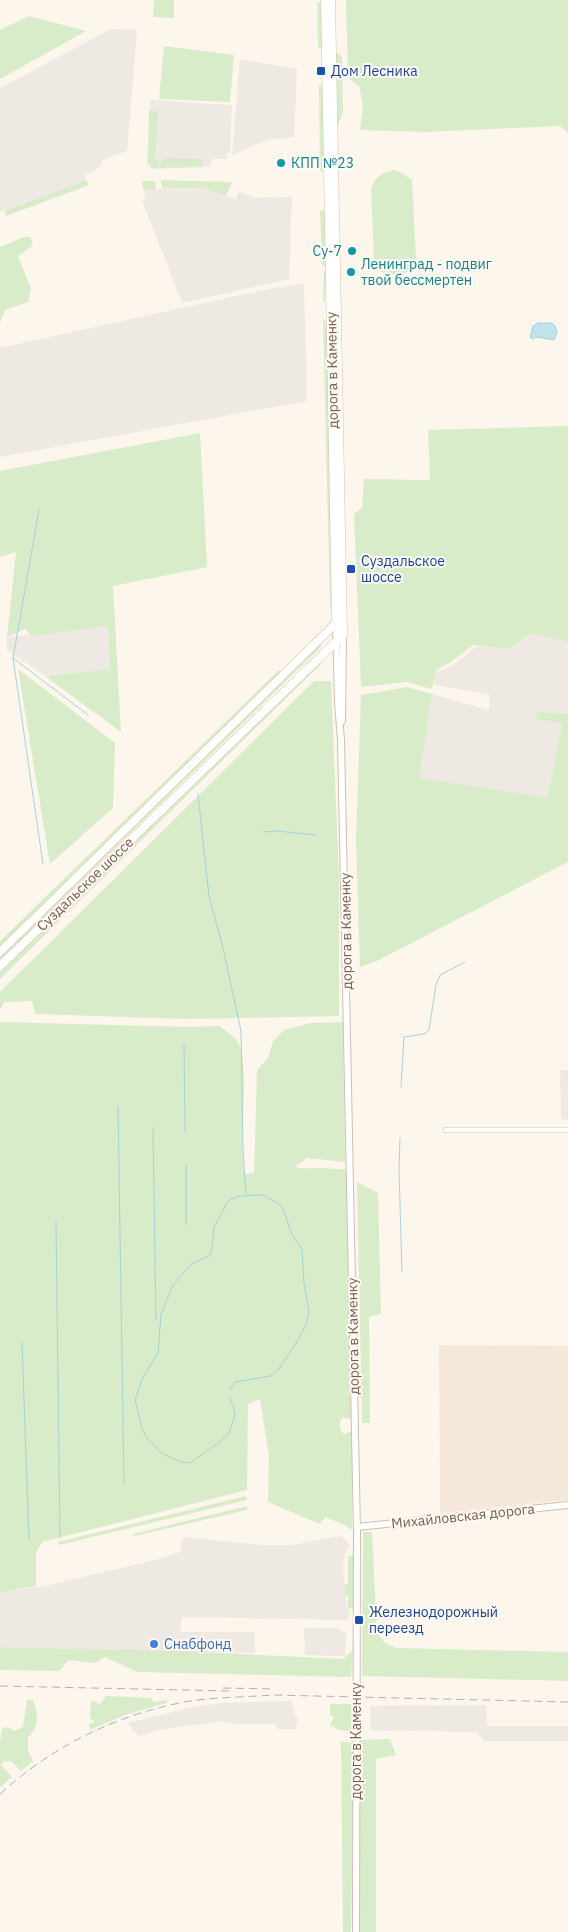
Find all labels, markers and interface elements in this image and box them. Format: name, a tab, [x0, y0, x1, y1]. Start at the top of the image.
place label: Дом Лесника	[331, 62, 418, 80]
marker: Дом Лесника	[315, 65, 327, 77]
place label: КПП №23	[291, 154, 354, 172]
marker: КПП №23	[275, 157, 287, 169]
place label: Су-7	[312, 242, 342, 260]
marker: Су-7	[346, 245, 358, 257]
place label: Ленинград - подвиг твой бессмертен	[361, 255, 492, 289]
marker: Ленинград - подвиг твой бессмертен	[345, 266, 357, 278]
street label: дорога в Каменку	[322, 311, 342, 429]
place label: Суздальское шоссе	[361, 552, 445, 586]
marker: Суздальское шоссе	[345, 563, 357, 575]
street label: Суздальское шоссе	[33, 833, 137, 935]
street label: дорога в Каменку	[336, 872, 356, 990]
street label: дорога в Каменку	[343, 1277, 363, 1395]
street label: Михайловская дорога	[390, 1499, 536, 1532]
place label: Железнодорожный переезд	[369, 1603, 498, 1637]
marker: Железнодорожный переезд	[353, 1614, 365, 1626]
place label: Снабфонд	[164, 1635, 231, 1653]
marker: Снабфонд	[148, 1638, 160, 1650]
street label: дорога в Каменку	[347, 1683, 365, 1799]

